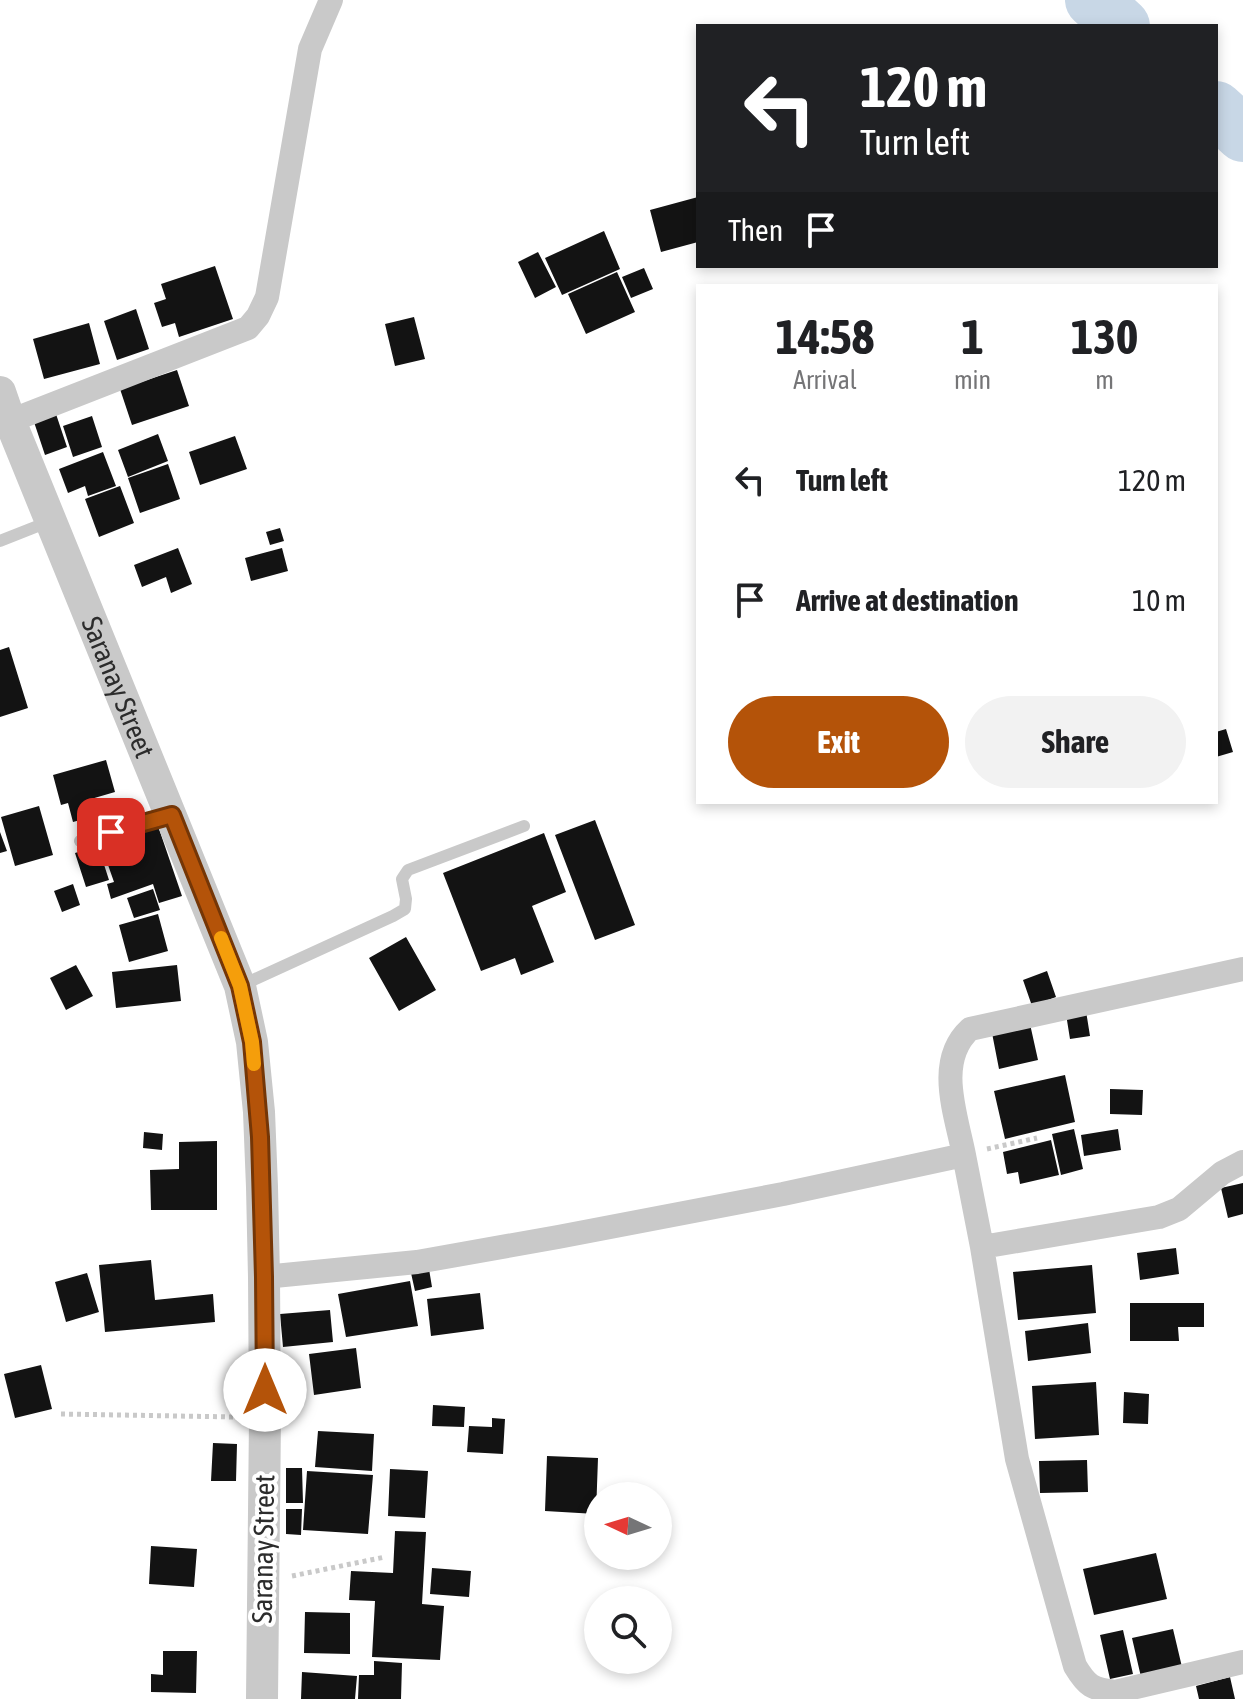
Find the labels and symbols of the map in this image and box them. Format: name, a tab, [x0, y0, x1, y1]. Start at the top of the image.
street label: Saranay Street	[75, 612, 161, 762]
pin	[77, 798, 145, 866]
position arrow	[223, 1348, 307, 1432]
street label: Saranay Street	[246, 1474, 280, 1624]
north arrow	[584, 1482, 672, 1570]

